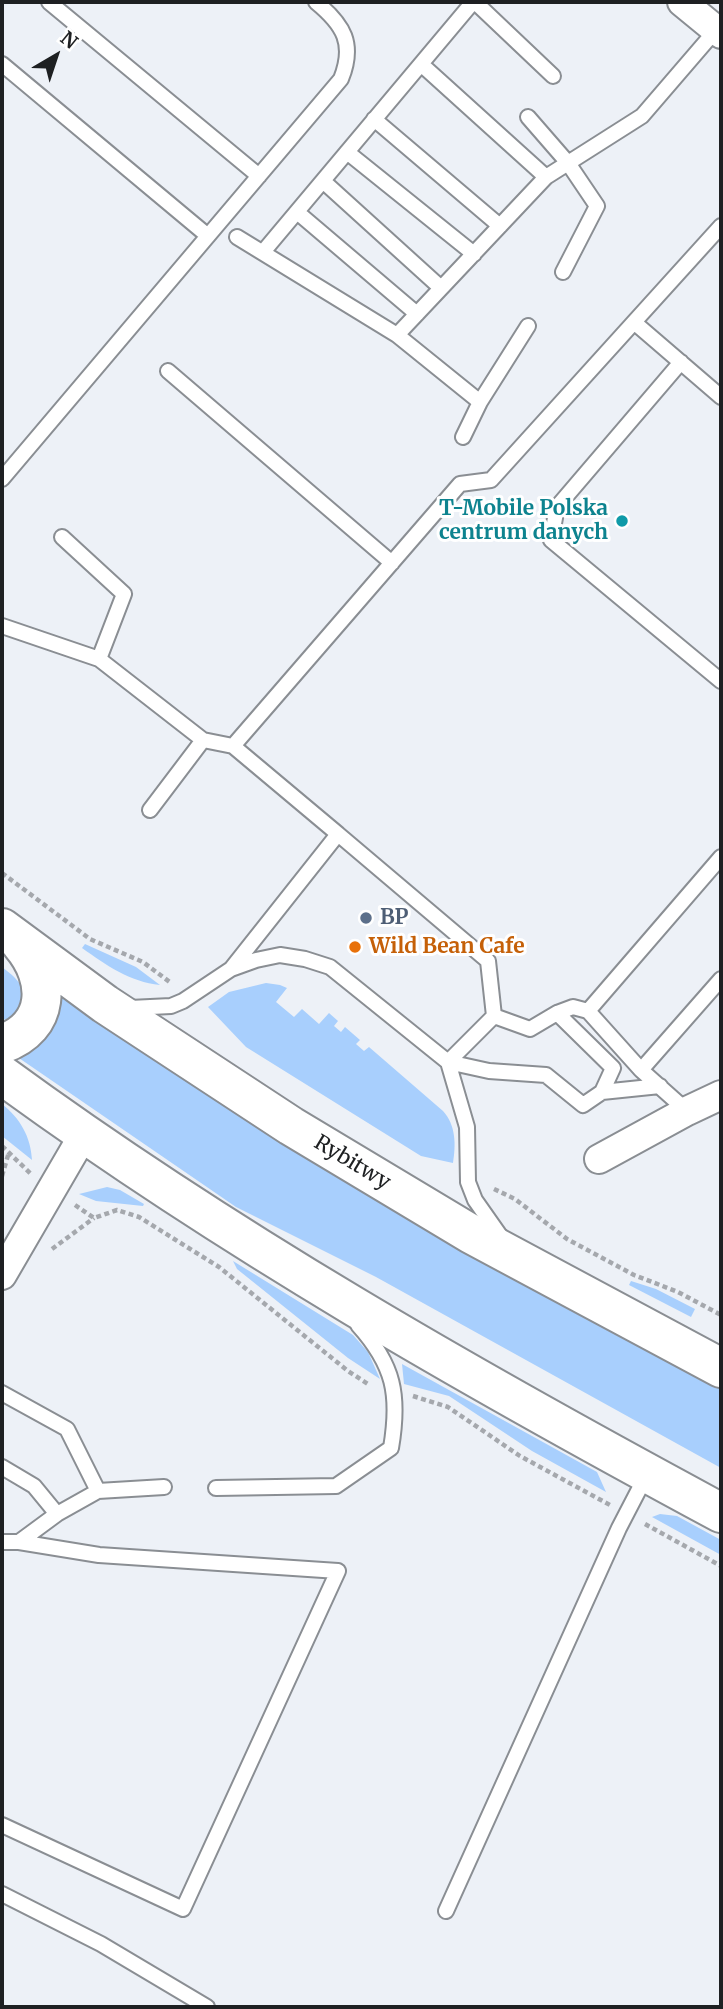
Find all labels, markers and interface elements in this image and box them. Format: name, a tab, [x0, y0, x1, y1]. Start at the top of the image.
north arrow	[21, 21, 91, 91]
text: N	[56, 26, 83, 54]
place label: T‑Mobile Polska centrum danych	[439, 496, 608, 546]
marker: T‑Mobile Polska centrum danych	[614, 513, 630, 529]
place label: BP	[380, 905, 408, 931]
marker: BP	[358, 910, 374, 926]
place label: Wild Bean Cafe	[369, 934, 524, 960]
marker: Wild Bean Cafe	[347, 939, 363, 955]
street label: Rybitwy	[309, 1130, 395, 1196]

